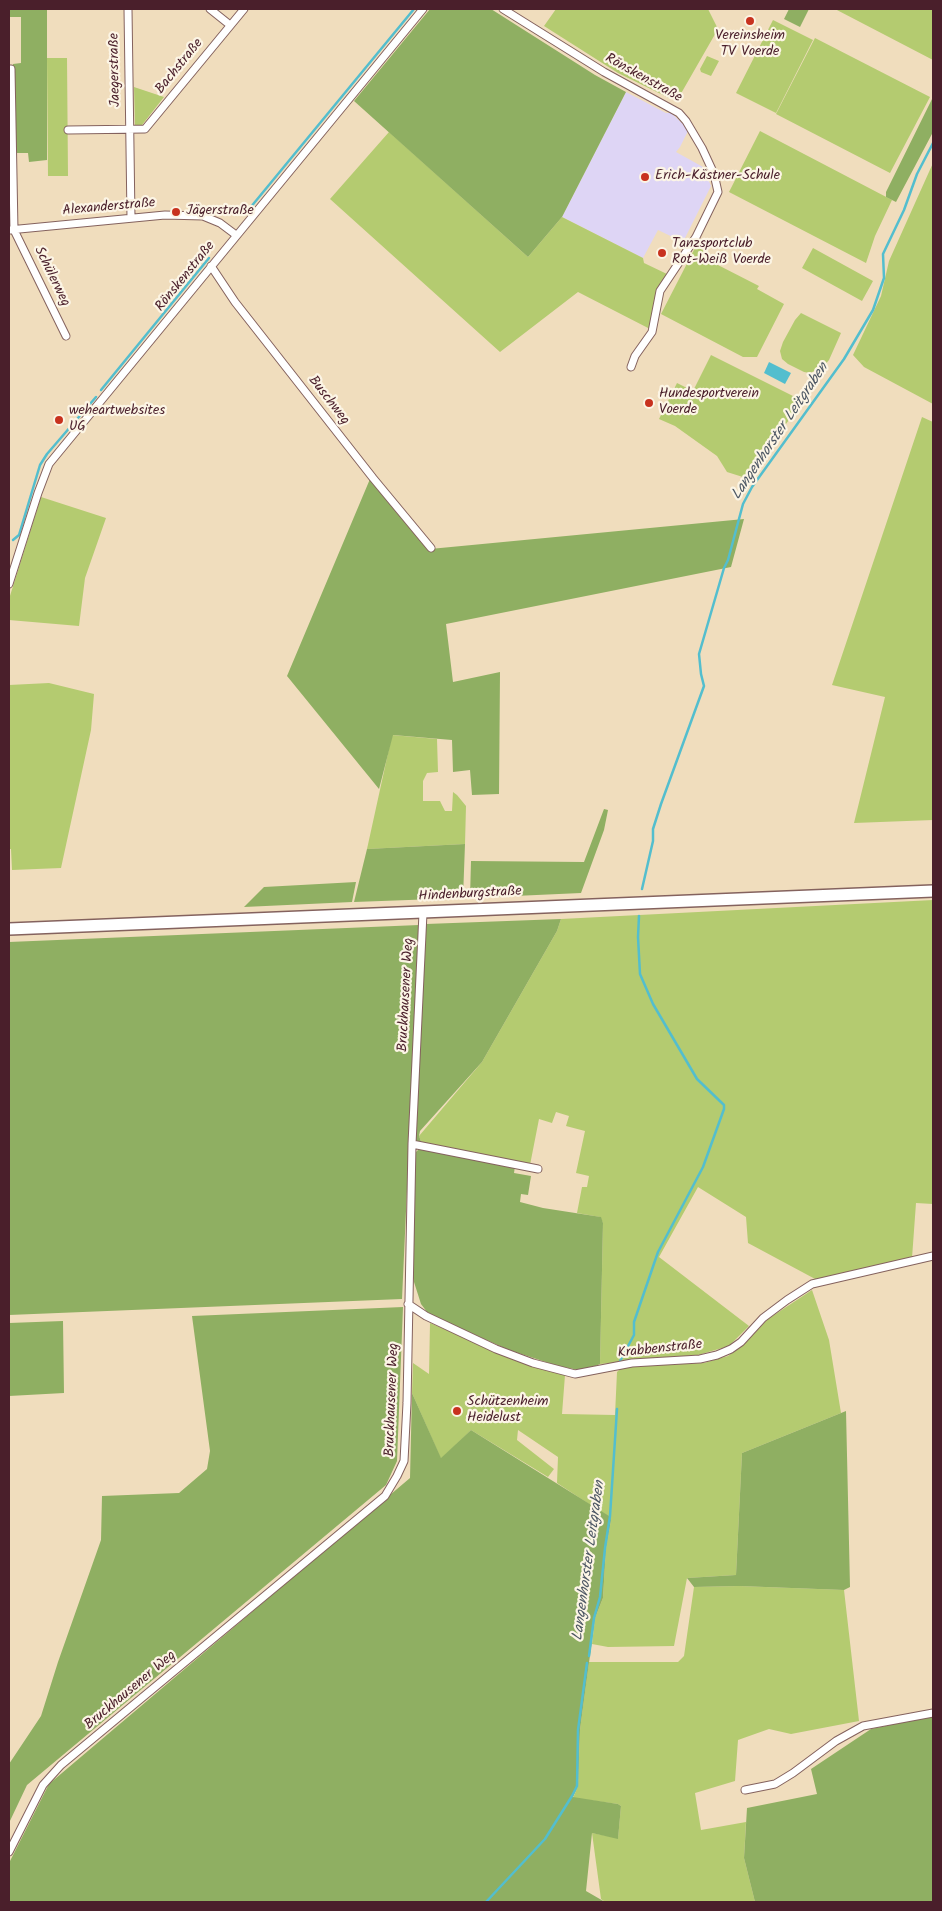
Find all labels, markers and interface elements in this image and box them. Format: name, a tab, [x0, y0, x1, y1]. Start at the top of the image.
marker: Vereinsheim TV Voerde	[744, 15, 756, 27]
place label: Vereinsheim TV Voerde	[715, 29, 785, 62]
street label: Jaegerstraße	[107, 33, 125, 107]
street label: Bachstraße	[153, 36, 207, 98]
street label: Rönskenstraße	[602, 51, 684, 107]
place label: Erich-Kästner-Schule	[655, 169, 780, 185]
marker: Erich-Kästner-Schule	[639, 171, 651, 183]
street label: Alexanderstraße	[62, 196, 156, 220]
place label: Jägerstraße	[186, 204, 254, 220]
marker: Jägerstraße	[170, 206, 182, 218]
place label: Tanzsportclub Rot-Weiß Voerde	[672, 237, 771, 270]
street label: Rönskenstraße	[153, 239, 219, 315]
street label: Schülerweg	[29, 244, 73, 310]
marker: Tanzsportclub Rot-Weiß Voerde	[656, 247, 668, 259]
water label: Langenhorster Leitgraben	[729, 360, 833, 504]
street label: Buschweg	[304, 373, 352, 429]
place label: Hundesportverein Voerde	[659, 387, 759, 420]
marker: Hundesportverein Voerde	[643, 397, 655, 409]
place label: weheartwebsites UG	[69, 404, 165, 437]
marker: weheartwebsites UG	[53, 414, 65, 426]
street label: Hindenburgstraße	[418, 884, 522, 906]
street label: Bruckhausener Weg	[396, 938, 418, 1052]
street label: Krabbenstraße	[617, 1337, 703, 1363]
street label: Bruckhausener Weg	[383, 1343, 403, 1457]
place label: Schützenheim Heidelust	[467, 1395, 548, 1428]
marker: Schützenheim Heidelust	[451, 1405, 463, 1417]
water label: Langenhorster Leitgraben	[570, 1480, 610, 1642]
street label: Bruckhausener Weg	[82, 1648, 180, 1734]

